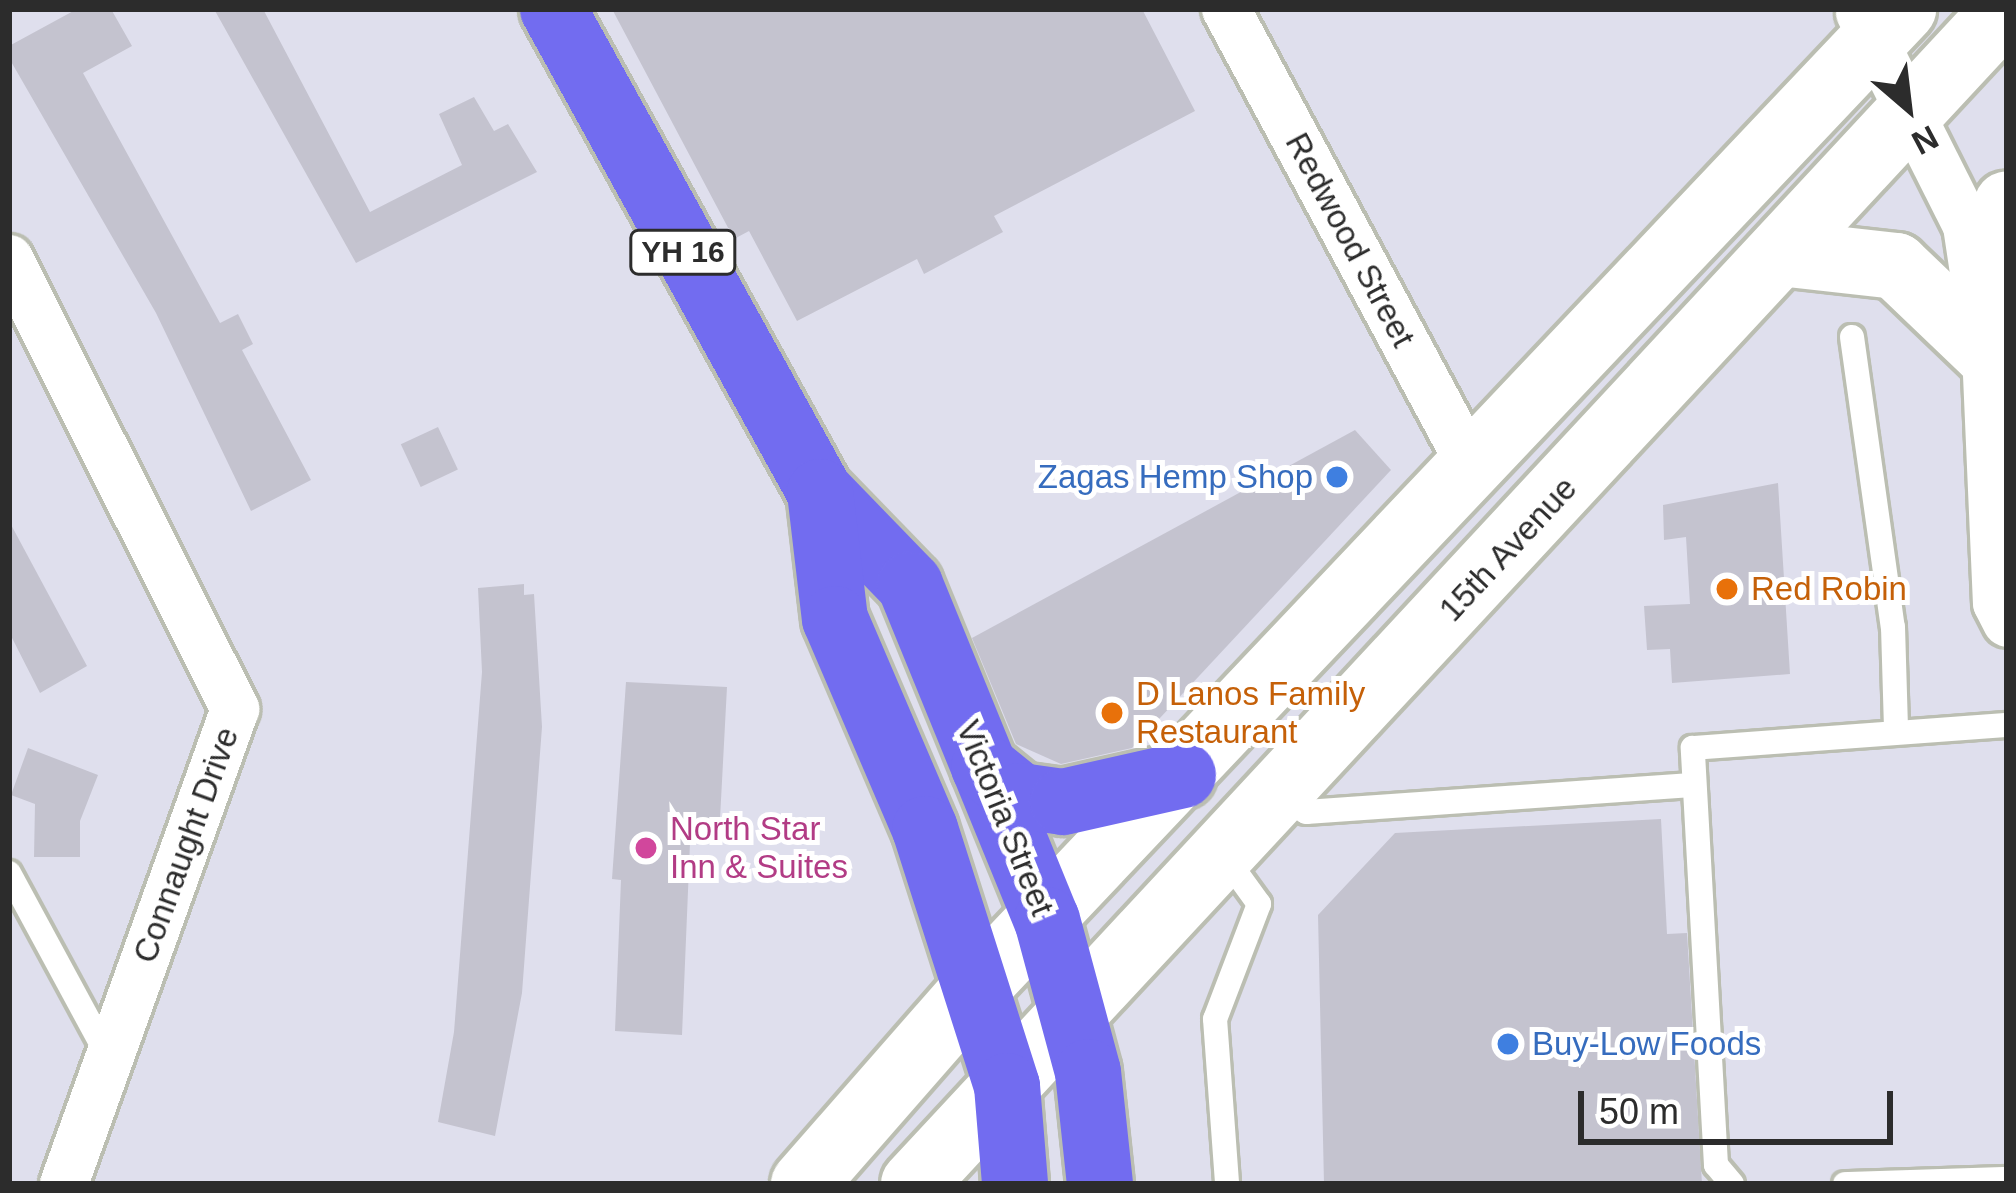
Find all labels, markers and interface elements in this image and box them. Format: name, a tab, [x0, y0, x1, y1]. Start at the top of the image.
north arrow	[1848, 48, 1968, 168]
text: N	[1906, 118, 1944, 162]
street label: Redwood Street	[1277, 126, 1423, 354]
road number: YH 16	[629, 228, 737, 276]
place label: Zagas Hemp Shop	[1038, 457, 1313, 497]
marker: Zagas Hemp Shop	[1324, 464, 1350, 490]
street label: 15th Avenue	[1431, 468, 1585, 630]
place label: Red Robin	[1751, 569, 1907, 609]
marker: Red Robin	[1714, 576, 1740, 602]
place label: D Lanos Family Restaurant	[1136, 674, 1365, 752]
marker: D Lanos Family Restaurant	[1099, 700, 1125, 726]
street label: Victoria Street	[948, 715, 1062, 921]
street label: Connaught Drive	[125, 722, 247, 968]
place label: North Star Inn & Suites	[670, 809, 848, 887]
marker: North Star Inn & Suites	[633, 835, 659, 861]
place label: Buy-Low Foods	[1532, 1024, 1761, 1064]
marker: Buy-Low Foods	[1495, 1031, 1521, 1057]
scale bar	[1584, 1067, 1899, 1141]
text: 50 m	[1599, 1091, 1679, 1132]

